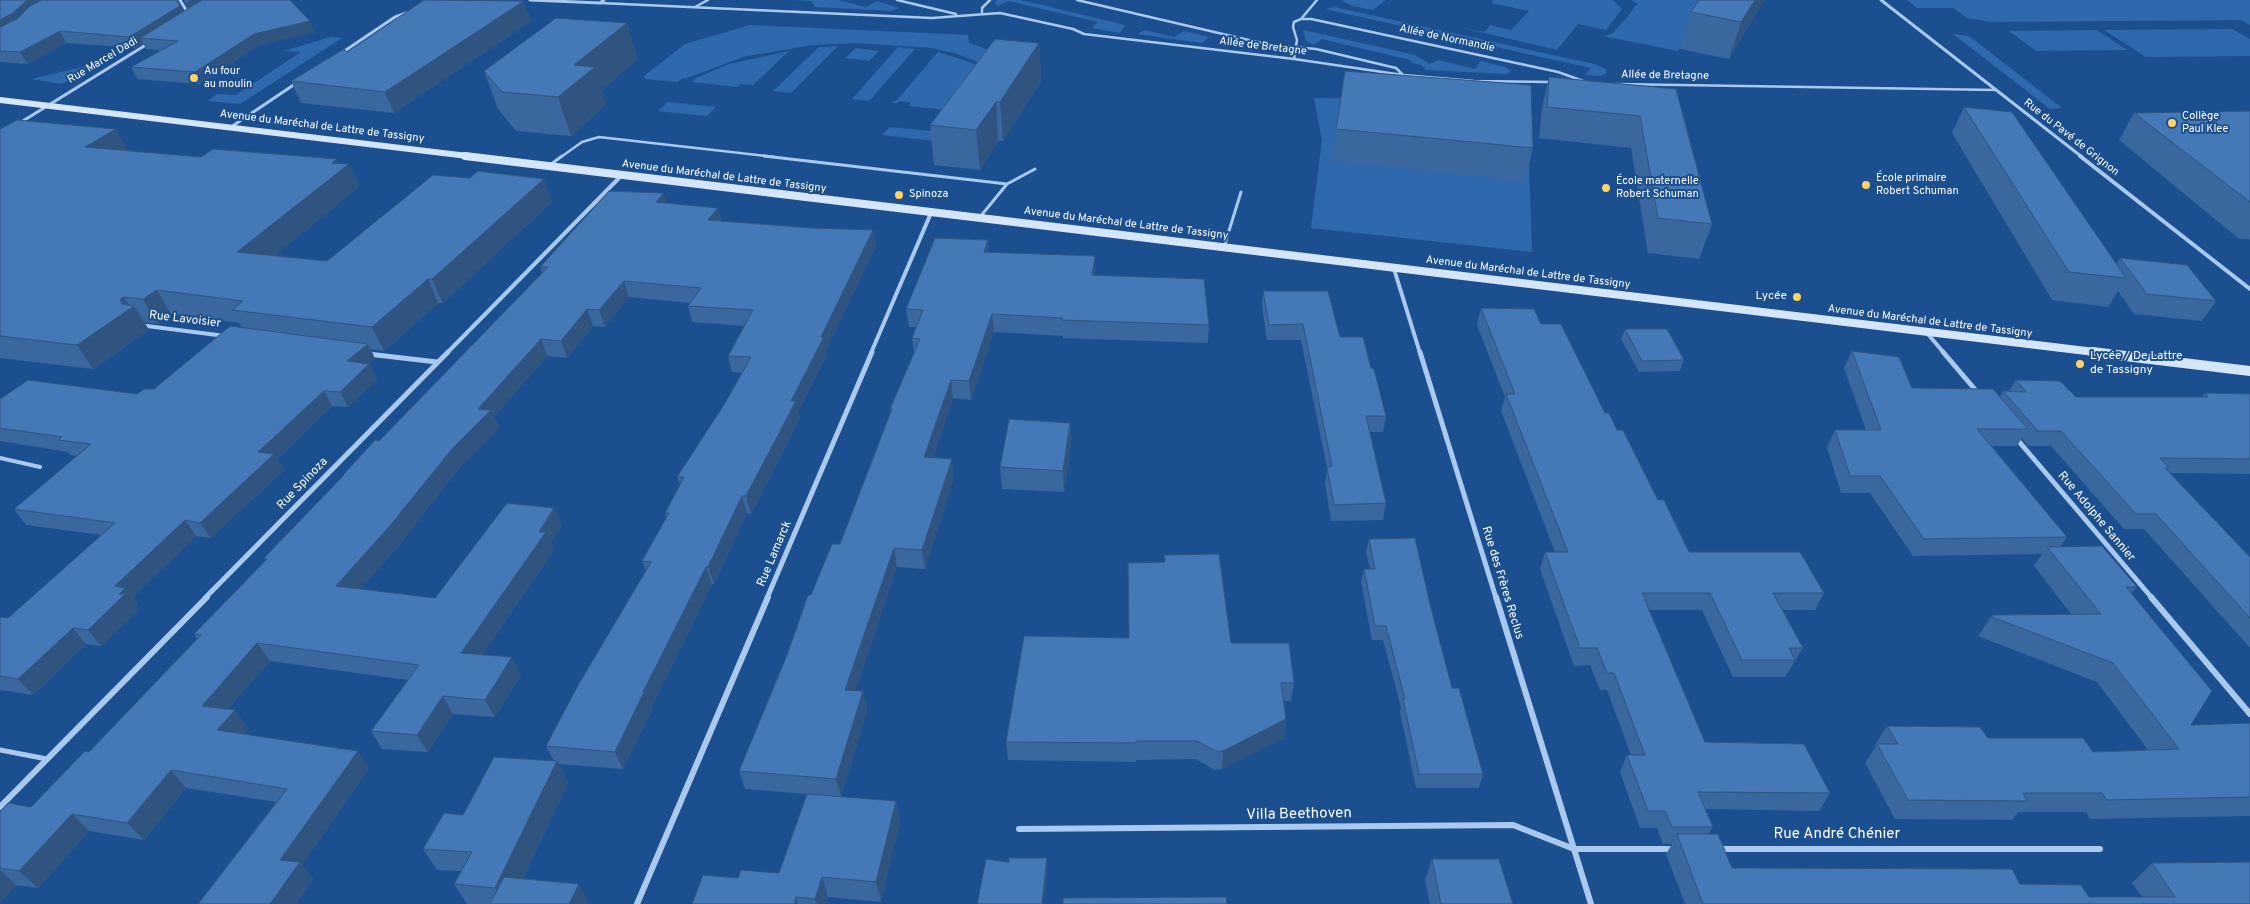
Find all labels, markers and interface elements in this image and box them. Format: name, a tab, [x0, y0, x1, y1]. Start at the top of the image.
street label: Allée de Normandie	[1398, 22, 1496, 56]
street label: Rue Marcel Dadi	[66, 35, 140, 87]
street label: Allée de Bretagne	[1219, 35, 1307, 59]
place label: Au four au moulin	[204, 65, 252, 91]
street label: Allée de Bretagne	[1621, 69, 1709, 83]
marker: Au four au moulin	[188, 72, 200, 84]
street label: Rue du Pavé de Grignon	[2021, 97, 2121, 179]
street label: Avenue du Maréchal de Lattre de Tassigny	[219, 108, 425, 146]
place label: Collège Paul Klee	[2182, 110, 2228, 136]
marker: Collège Paul Klee	[2166, 117, 2178, 129]
street label: Avenue du Maréchal de Lattre de Tassigny	[621, 158, 827, 196]
place label: École primaire Robert Schuman	[1876, 172, 1959, 198]
place label: École maternelle Robert Schuman	[1616, 175, 1699, 201]
marker: École primaire Robert Schuman	[1860, 179, 1872, 191]
marker: École maternelle Robert Schuman	[1600, 182, 1612, 194]
place label: Spinoza	[909, 188, 948, 202]
marker: Spinoza	[893, 189, 905, 201]
street label: Avenue du Maréchal de Lattre de Tassigny	[1023, 205, 1229, 243]
street label: Avenue du Maréchal de Lattre de Tassigny	[1425, 254, 1631, 292]
place label: Lycée	[1755, 290, 1787, 304]
marker: Lycée	[1791, 291, 1803, 303]
street label: Avenue du Maréchal de Lattre de Tassigny	[1827, 303, 2033, 341]
street label: Rue Lavoisier	[148, 308, 222, 332]
place label: Lycée / De Lattre de Tassigny	[2090, 350, 2182, 378]
marker: Lycée / De Lattre de Tassigny	[2074, 358, 2086, 370]
street label: Rue Spinoza	[275, 455, 331, 513]
street label: Rue Adolphe Sannier	[2054, 469, 2138, 565]
street label: Rue Lamarck	[755, 519, 795, 589]
street label: Rue des Frères Reclus	[1478, 525, 1526, 641]
street label: Villa Beethoven	[1246, 805, 1352, 825]
street label: Rue André Chénier	[1774, 826, 1900, 844]

